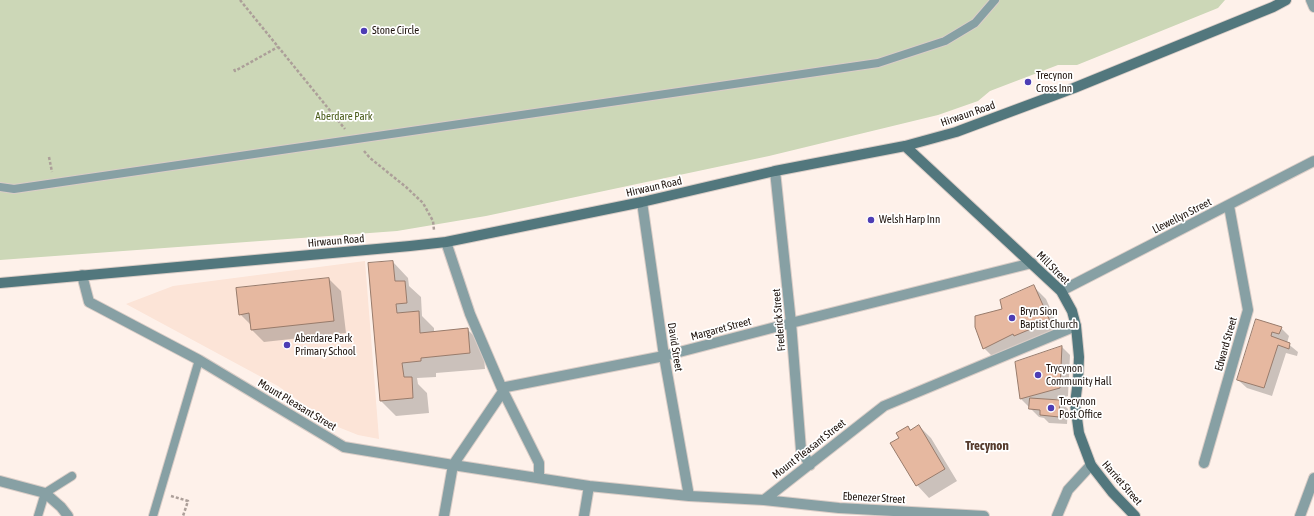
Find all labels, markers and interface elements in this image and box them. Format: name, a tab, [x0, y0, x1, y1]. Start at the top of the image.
place label: Stone Circle	[372, 24, 419, 38]
marker: Stone Circle	[359, 26, 369, 36]
place label: Trecynon Cross Inn	[1036, 69, 1073, 95]
marker: Trecynon Cross Inn	[1023, 77, 1033, 87]
street label: Hirwaun Road	[939, 98, 997, 130]
park label: Aberdare Park	[315, 110, 373, 124]
street label: Hirwaun Road	[625, 174, 683, 200]
street label: Llewellyn Street	[1150, 195, 1214, 237]
place label: Welsh Harp Inn	[879, 213, 940, 227]
marker: Welsh Harp Inn	[866, 215, 876, 225]
street label: Hirwaun Road	[307, 232, 365, 250]
street label: Mill Street	[1034, 249, 1072, 287]
street label: Frederick Street	[770, 288, 788, 352]
place label: Bryn Sion Baptist Church	[1020, 305, 1078, 331]
marker: Bryn Sion Baptist Church	[1007, 313, 1017, 323]
street label: Margaret Street	[689, 315, 753, 343]
street label: Edward Street	[1212, 315, 1240, 373]
street label: David Street	[665, 322, 685, 372]
place label: Aberdare Park Primary School	[295, 332, 356, 358]
marker: Aberdare Park Primary School	[282, 340, 292, 350]
place label: Trycynon Community Hall	[1046, 362, 1112, 388]
marker: Trycynon Community Hall	[1033, 370, 1043, 380]
street label: Mount Pleasant Street	[255, 376, 339, 434]
place label: Trecynon Post Office	[1059, 395, 1102, 421]
marker: Trecynon Post Office	[1046, 403, 1056, 413]
street label: Mount Pleasant Street	[770, 416, 848, 482]
district label: Trecynon	[965, 438, 1009, 454]
street label: Harriet Street	[1099, 458, 1145, 508]
street label: Ebenezer Street	[842, 490, 906, 506]

